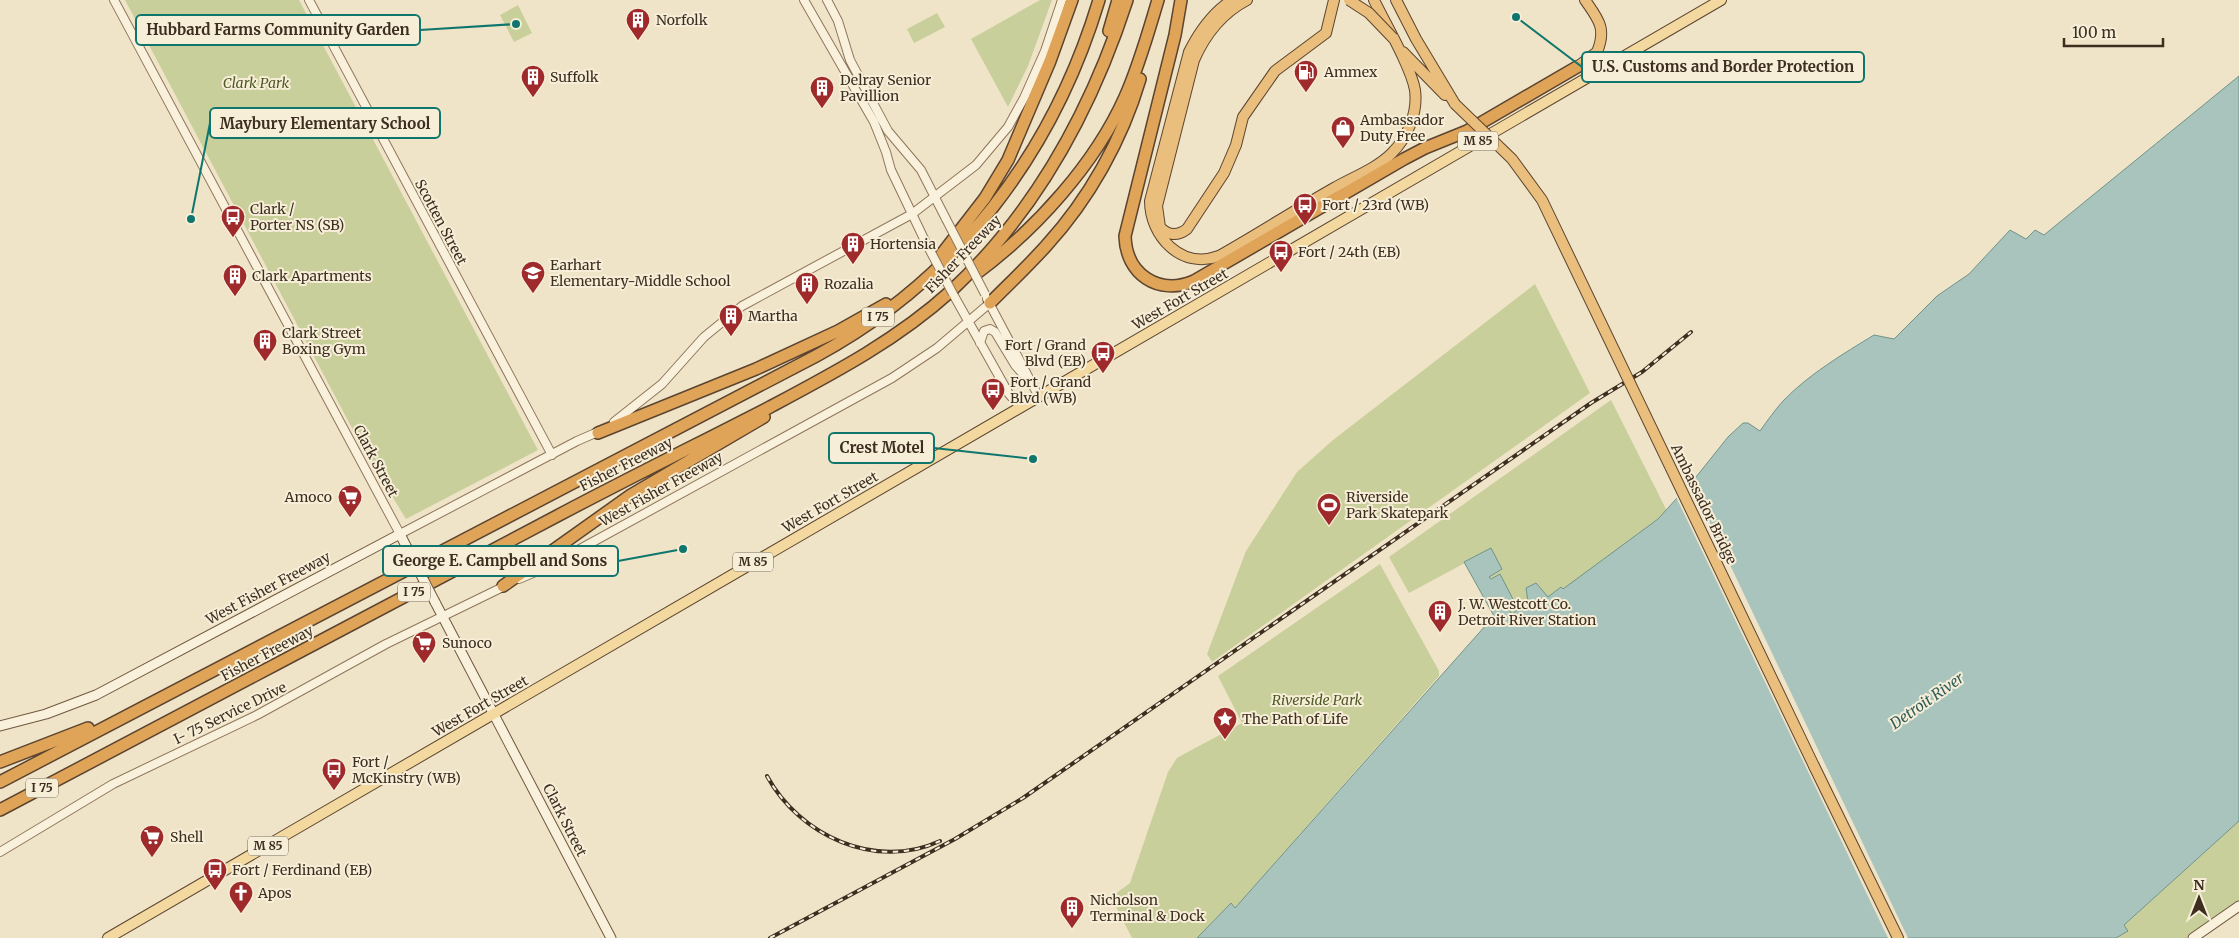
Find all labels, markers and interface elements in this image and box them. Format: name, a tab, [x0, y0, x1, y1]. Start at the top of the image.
building icon: Norfolk	[625, 7, 651, 41]
place label: Norfolk	[656, 11, 708, 29]
callout: Hubbard Farms Community Garden	[136, 15, 420, 45]
scale bar	[2064, 15, 2163, 47]
text: Hubbard Farms Community Garden	[146, 20, 410, 39]
text: 100 m	[2072, 23, 2116, 42]
callout: U.S. Customs and Border Protection	[1582, 52, 1864, 82]
text: U.S. Customs and Border Protection	[1592, 57, 1854, 76]
fuel station icon: Ammex	[1293, 59, 1319, 93]
place label: Ammex	[1323, 63, 1378, 81]
building icon: Suffolk	[520, 64, 546, 98]
place label: Suffolk	[550, 68, 599, 86]
place label: Delray Senior Pavillion	[840, 71, 931, 105]
park label: Clark Park	[223, 74, 289, 92]
building icon: Delray Senior Pavillion	[809, 75, 835, 109]
callout: Maybury Elementary School	[210, 108, 440, 138]
place label: Ambassador Duty Free	[1359, 111, 1444, 145]
text: Maybury Elementary School	[220, 114, 430, 133]
shop icon: Ambassador Duty Free	[1330, 115, 1356, 149]
road number: M 85	[1458, 132, 1498, 150]
street label: Scotten Street	[411, 176, 471, 268]
bus stop icon: Fort / 23rd (WB)	[1292, 192, 1318, 226]
place label: Fort / 23rd (WB)	[1322, 196, 1429, 214]
place label: Clark / Porter NS (SB)	[250, 200, 344, 234]
bus stop icon: Clark / Porter NS (SB)	[220, 204, 246, 238]
street label: Fisher Freeway	[921, 210, 1006, 297]
building icon: Hortensia	[840, 231, 866, 265]
place label: Hortensia	[870, 235, 936, 253]
bus stop icon: Fort / 24th (EB)	[1268, 239, 1294, 273]
place label: Fort / 24th (EB)	[1298, 243, 1401, 261]
place label: Earhart Elementary-Middle School	[550, 256, 731, 290]
school or university icon: Earhart Elementary-Middle School	[520, 260, 546, 294]
building icon: Clark Apartments	[222, 263, 248, 297]
street label: West Fort Street	[1128, 264, 1232, 334]
place label: Clark Apartments	[252, 267, 372, 285]
building icon: Rozalia	[794, 271, 820, 305]
place label: Rozalia	[824, 275, 874, 293]
building icon: Martha	[718, 303, 744, 337]
place label: Martha	[748, 307, 798, 325]
road number: I 75	[862, 308, 894, 326]
place label: Clark Street Boxing Gym	[282, 324, 366, 358]
building icon: Clark Street Boxing Gym	[252, 328, 278, 362]
place label: Fort / Grand Blvd (EB)	[1005, 336, 1087, 370]
bus stop icon: Fort / Grand Blvd (EB)	[1090, 340, 1116, 374]
place label: Fort / Grand Blvd (WB)	[1010, 373, 1092, 407]
bus stop icon: Fort / Grand Blvd (WB)	[980, 377, 1006, 411]
street label: Clark Street	[349, 422, 403, 501]
street label: Fisher Freeway	[576, 432, 676, 495]
callout: Crest Motel	[829, 433, 934, 463]
text: Crest Motel	[840, 438, 924, 457]
street label: Ambassador Bridge	[1667, 440, 1741, 567]
street label: West Fisher Freeway	[595, 447, 727, 531]
street label: West Fort Street	[778, 467, 882, 537]
supermarket icon: Amoco	[337, 484, 363, 518]
place label: Amoco	[284, 488, 332, 506]
place label: Riverside Park Skatepark	[1346, 488, 1449, 522]
sports icon: Riverside Park Skatepark	[1316, 492, 1342, 526]
callout: George E. Campbell and Sons	[383, 546, 618, 576]
street label: West Fisher Freeway	[202, 547, 334, 629]
text: George E. Campbell and Sons	[393, 551, 608, 570]
road number: M 85	[733, 552, 773, 572]
road number: I 75	[398, 582, 430, 602]
place label: J. W. Westcott Co. Detroit River Station	[1457, 595, 1596, 629]
building icon: J. W. Westcott Co. Detroit River Station	[1427, 599, 1453, 633]
street label: Fisher Freeway	[218, 621, 317, 685]
supermarket icon: Sunoco	[411, 630, 437, 664]
place label: Sunoco	[442, 634, 492, 652]
water label: Detroit River	[1885, 668, 1968, 734]
street label: West Fort Street	[428, 671, 532, 741]
street label: I- 75 Service Drive	[171, 678, 289, 748]
park label: Riverside Park	[1272, 691, 1363, 709]
place icon: The Path of Life	[1212, 706, 1238, 740]
place label: The Path of Life	[1242, 710, 1348, 728]
place label: Fort / McKinstry (WB)	[352, 753, 461, 787]
bus stop icon: Fort / McKinstry (WB)	[321, 757, 347, 791]
road number: I 75	[26, 778, 58, 798]
street label: Clark Street	[539, 781, 591, 860]
supermarket icon: Shell	[139, 824, 165, 858]
place label: Shell	[170, 828, 204, 846]
road number: M 85	[248, 836, 288, 856]
bus stop icon: Fort / Ferdinand (EB)	[202, 857, 228, 891]
place label: Fort / Ferdinand (EB)	[232, 861, 372, 879]
north arrow	[2174, 873, 2224, 923]
text: N	[2193, 876, 2205, 894]
church icon: Apos	[228, 880, 254, 914]
place label: Apos	[257, 884, 292, 902]
place label: Nicholson Terminal & Dock	[1090, 891, 1205, 925]
building icon: Nicholson Terminal & Dock	[1059, 895, 1085, 929]

